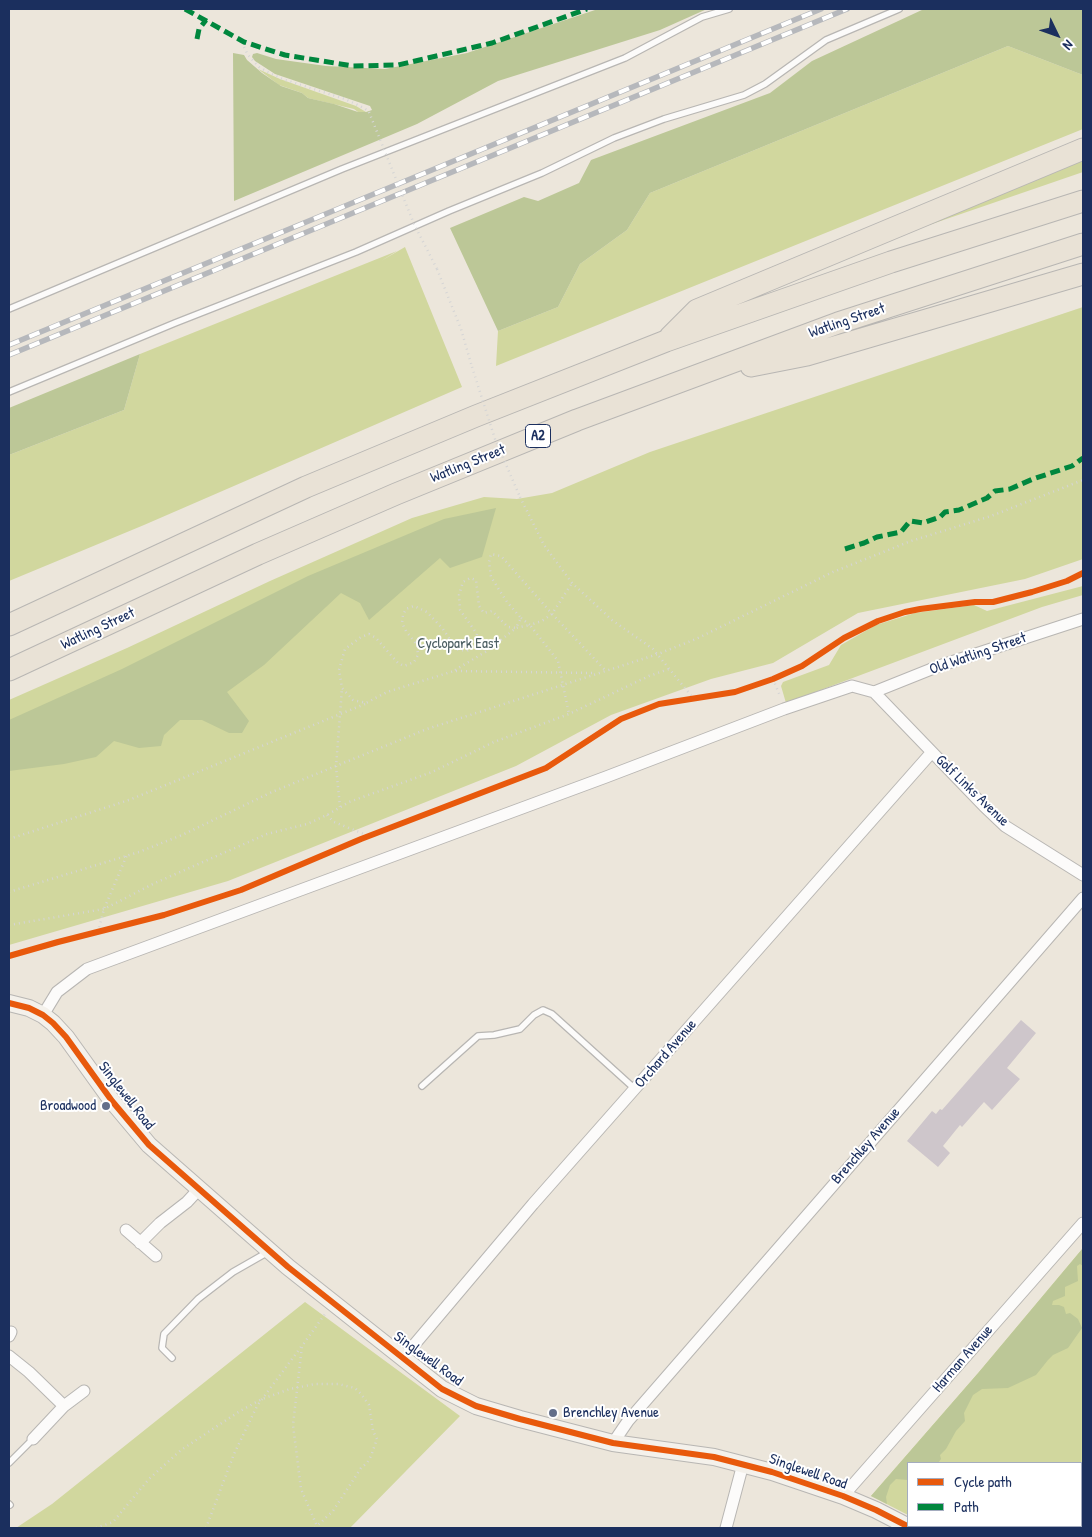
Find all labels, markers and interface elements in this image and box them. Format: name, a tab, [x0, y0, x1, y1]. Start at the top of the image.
north arrow	[1032, 10, 1082, 60]
text: N	[1059, 36, 1078, 54]
street label: Watling Street	[807, 300, 887, 342]
road number: A2	[526, 424, 550, 448]
street label: Watling Street	[428, 441, 508, 487]
street label: Watling Street	[58, 604, 138, 654]
street label: Old Watling Street	[927, 629, 1029, 679]
park label: Cyclopark East	[417, 635, 499, 653]
street label: Golf Links Avenue	[931, 751, 1013, 831]
street label: Orchard Avenue	[631, 1016, 701, 1092]
street label: Singlewell Road	[94, 1059, 158, 1133]
place label: Broadwood	[40, 1097, 96, 1115]
marker: Broadwood	[100, 1100, 112, 1112]
street label: Brenchley Avenue	[828, 1104, 904, 1188]
street label: Harman Avenue	[929, 1322, 997, 1396]
street label: Singlewell Road	[390, 1328, 466, 1390]
place label: Brenchley Avenue	[563, 1404, 659, 1422]
marker: Brenchley Avenue	[547, 1407, 559, 1419]
street label: Singlewell Road	[767, 1450, 849, 1494]
legend	[907, 1462, 1082, 1527]
text: Cycle path	[954, 1471, 1012, 1492]
text: Path	[954, 1496, 979, 1517]

